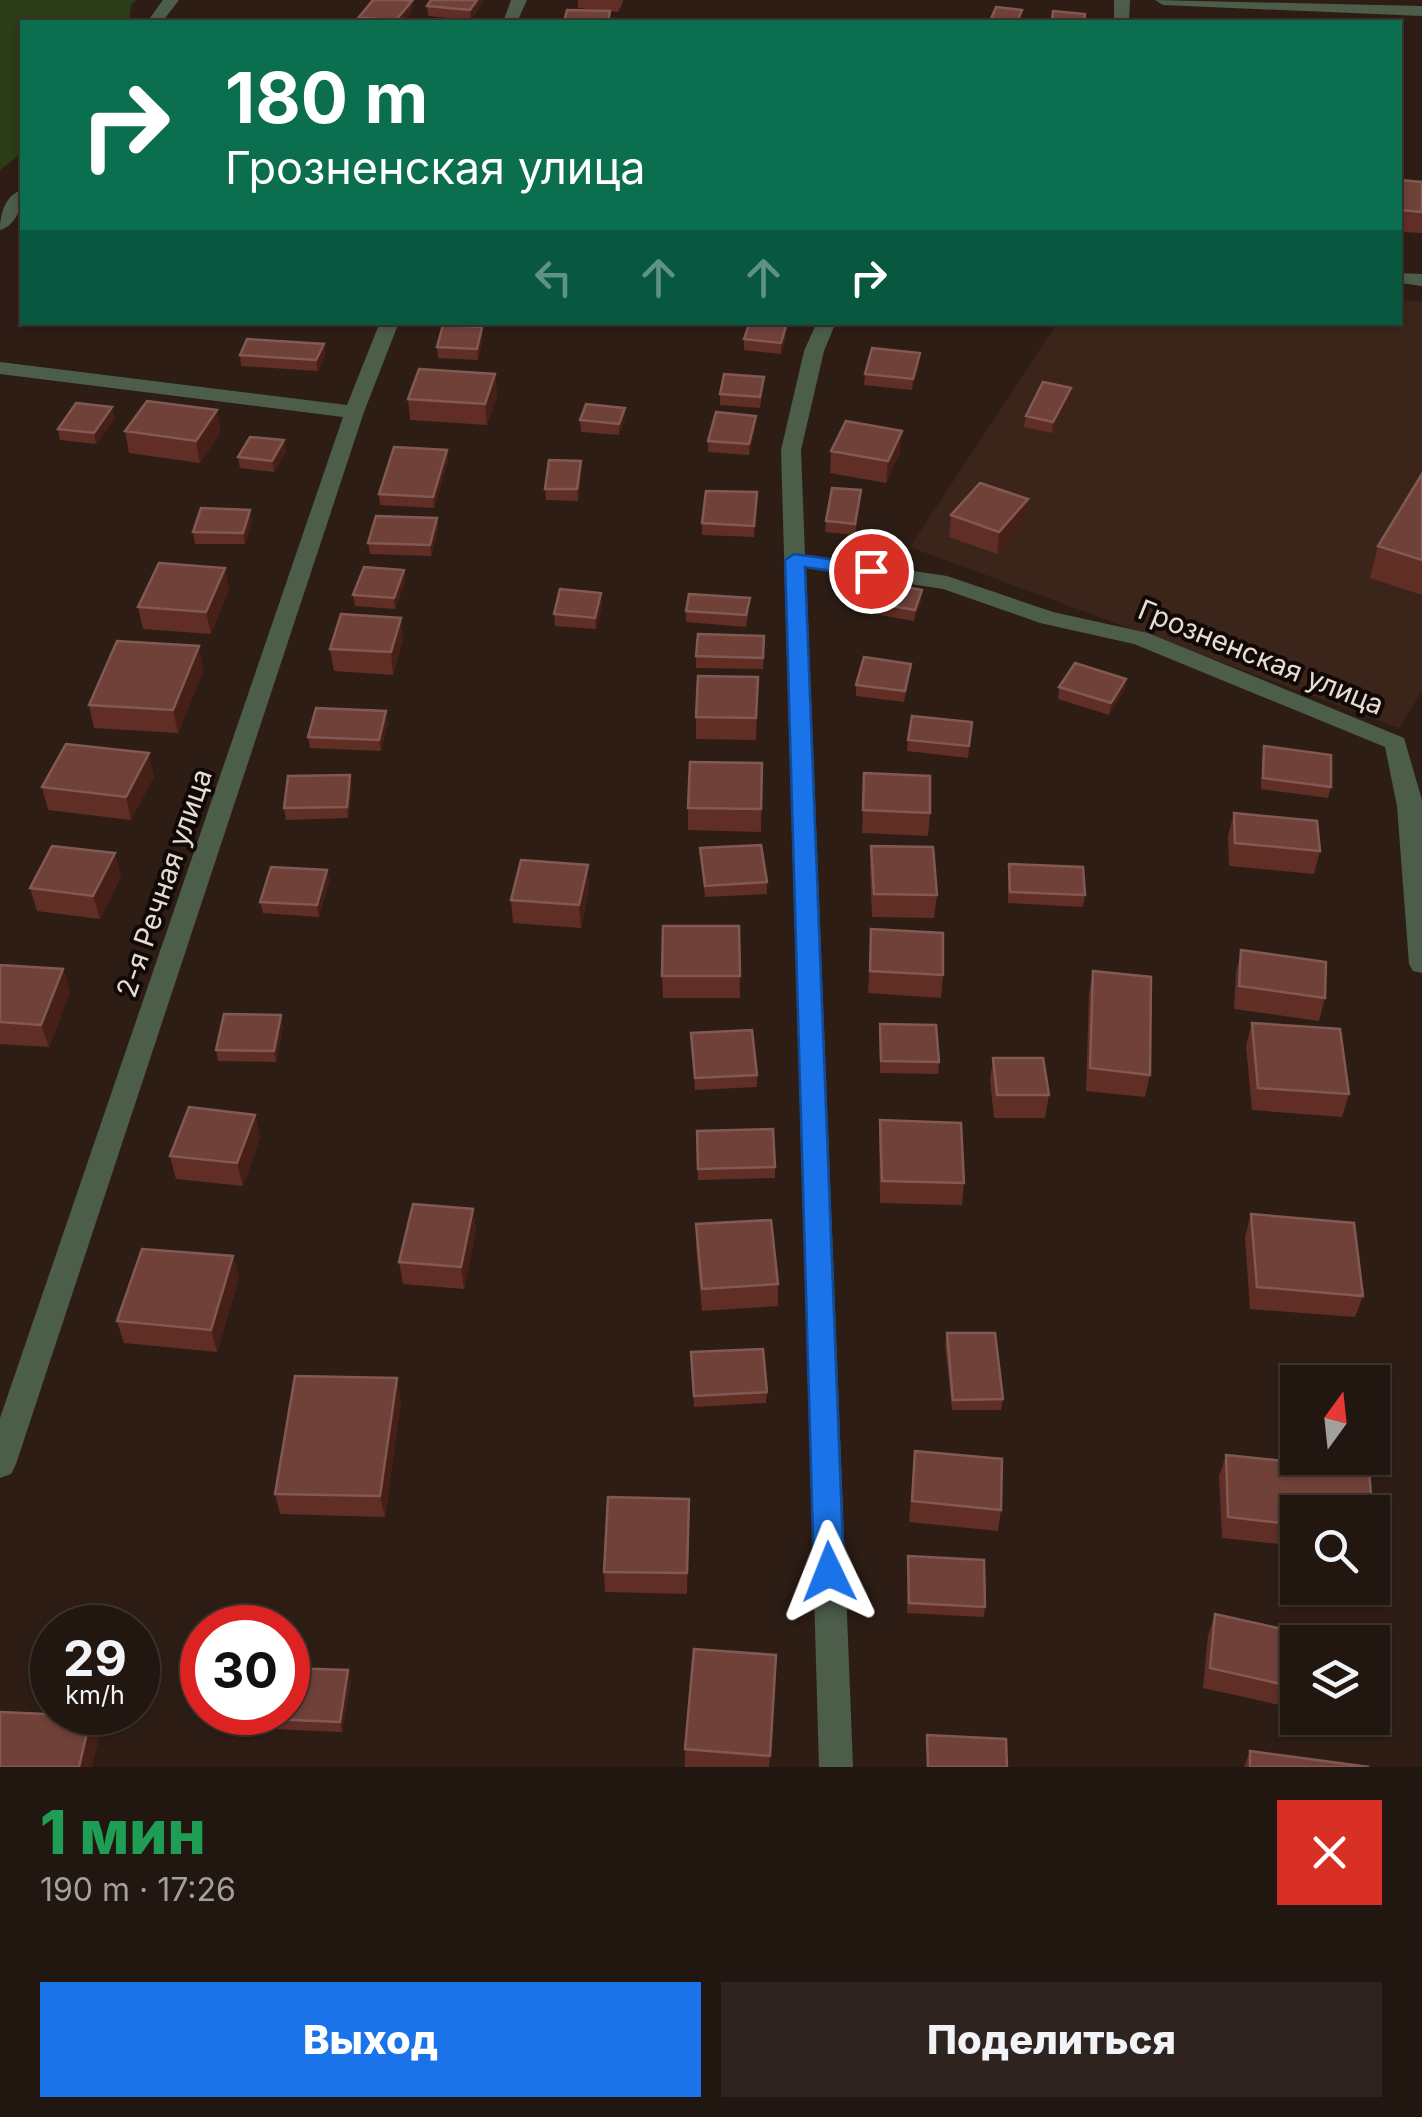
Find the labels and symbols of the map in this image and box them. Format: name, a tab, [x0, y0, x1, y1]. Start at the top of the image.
pin	[829, 529, 914, 614]
street label: Грозненская улица	[1133, 592, 1389, 722]
street label: 2-я Речная улица	[109, 764, 219, 1002]
north arrow	[1280, 1365, 1390, 1475]
position arrow	[777, 1520, 881, 1624]
speed limit sign: 30	[180, 1605, 310, 1735]

